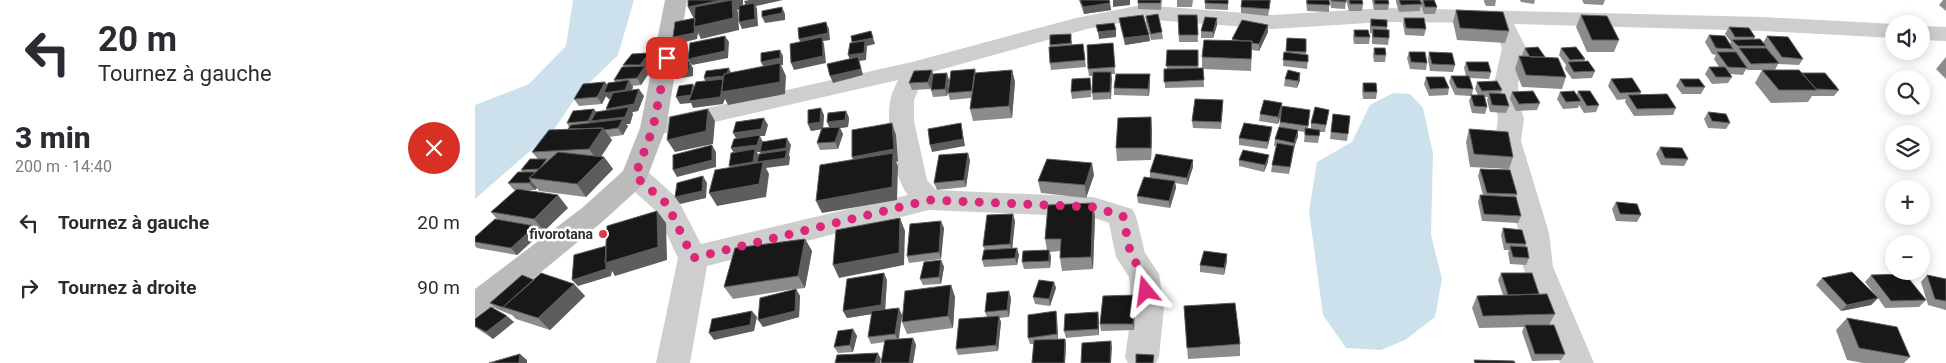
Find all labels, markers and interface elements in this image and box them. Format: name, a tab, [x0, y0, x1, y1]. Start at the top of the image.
map controls	[1885, 15, 1930, 280]
button: sound	[1885, 15, 1930, 60]
text: 20 m	[98, 19, 177, 60]
icon: left	[15, 20, 80, 85]
pin	[646, 37, 688, 79]
icon: arrive	[653, 44, 681, 72]
text: Tournez à gauche	[98, 61, 272, 86]
button: search	[1885, 70, 1930, 115]
text: 3 min	[15, 120, 91, 155]
button: close	[408, 122, 460, 174]
button: layers	[1885, 125, 1930, 170]
text: 200 m · 14:40	[15, 157, 112, 176]
button: +	[1885, 180, 1930, 225]
icon: left	[15, 209, 43, 237]
text: Tournez à gauche	[58, 211, 209, 234]
text: 20 m	[417, 211, 460, 234]
place label: fivorotana	[529, 226, 593, 242]
marker: fivorotana	[597, 228, 609, 240]
button: −	[1885, 235, 1930, 280]
position arrow	[1119, 264, 1171, 316]
icon: right	[15, 274, 43, 302]
text: Tournez à droite	[58, 276, 197, 299]
text: 90 m	[417, 276, 460, 299]

